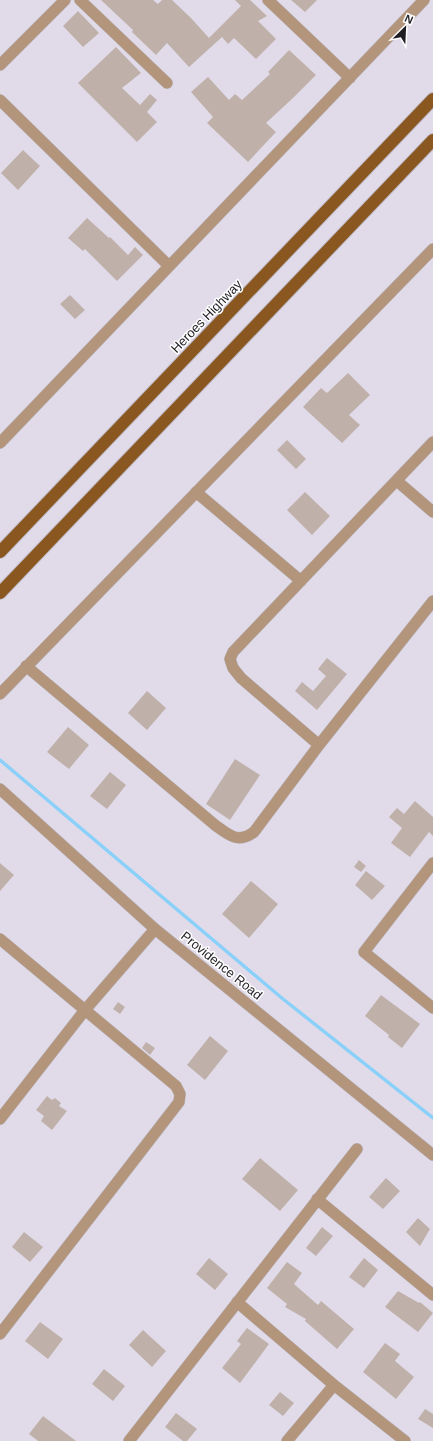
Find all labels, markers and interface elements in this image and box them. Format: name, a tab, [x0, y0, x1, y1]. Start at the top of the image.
north arrow	[385, 8, 425, 48]
text: N	[403, 12, 415, 26]
street label: Heroes Highway	[168, 276, 245, 356]
street label: Providence Road	[178, 928, 265, 1003]

